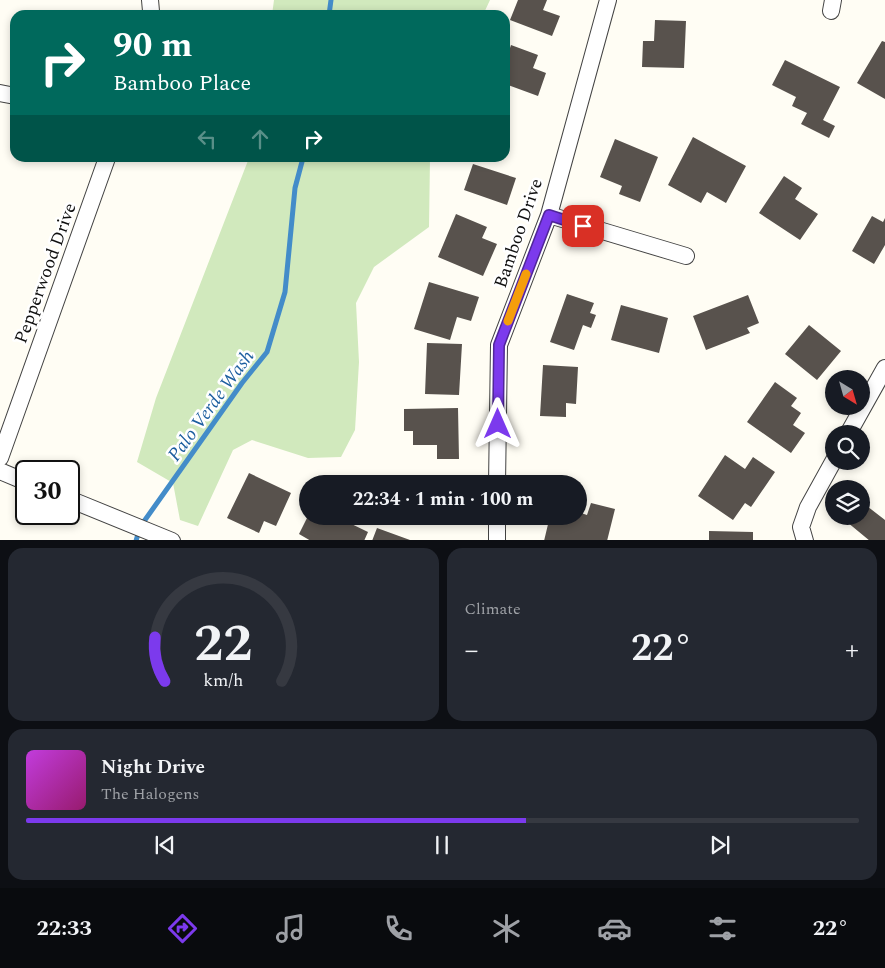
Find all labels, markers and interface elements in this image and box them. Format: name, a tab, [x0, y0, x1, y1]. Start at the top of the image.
text: 90 m	[113, 19, 193, 72]
icon: right	[30, 30, 95, 95]
text: Bamboo Place	[113, 67, 251, 100]
icon: left	[193, 125, 221, 153]
icon: ahead	[246, 125, 274, 153]
icon: right	[299, 125, 327, 153]
street label: Bamboo Drive	[487, 175, 550, 292]
street label: Pepperwood Drive	[7, 199, 83, 347]
pin	[562, 205, 604, 247]
icon: arrive	[569, 212, 597, 240]
water label: Palo Verde Wash	[161, 344, 262, 468]
north arrow	[825, 370, 870, 415]
map controls	[825, 370, 870, 525]
position arrow	[471, 397, 523, 449]
button: search	[825, 425, 870, 470]
speed limit sign: 30	[15, 460, 80, 525]
button: layers	[825, 480, 870, 525]
text: 22:34 · 1 min · 100 m	[353, 485, 533, 514]
text: Climate	[465, 597, 521, 621]
text: 22	[194, 605, 252, 684]
text: 22°	[631, 620, 693, 678]
text: −	[465, 629, 479, 672]
text: +	[845, 629, 859, 672]
text: km/h	[203, 667, 243, 694]
text: Night Drive	[101, 753, 205, 782]
text: The Halogens	[101, 782, 199, 806]
icon: previous	[151, 831, 179, 859]
icon: pause	[428, 831, 456, 859]
icon: next	[706, 831, 734, 859]
icon: directions	[165, 911, 200, 946]
icon: music	[273, 911, 308, 946]
icon: phone	[381, 911, 416, 946]
icon: climate	[489, 911, 524, 946]
icon: car	[597, 911, 632, 946]
icon: filters	[705, 911, 740, 946]
text: 22:33	[37, 912, 92, 945]
text: 22°	[813, 912, 848, 945]

